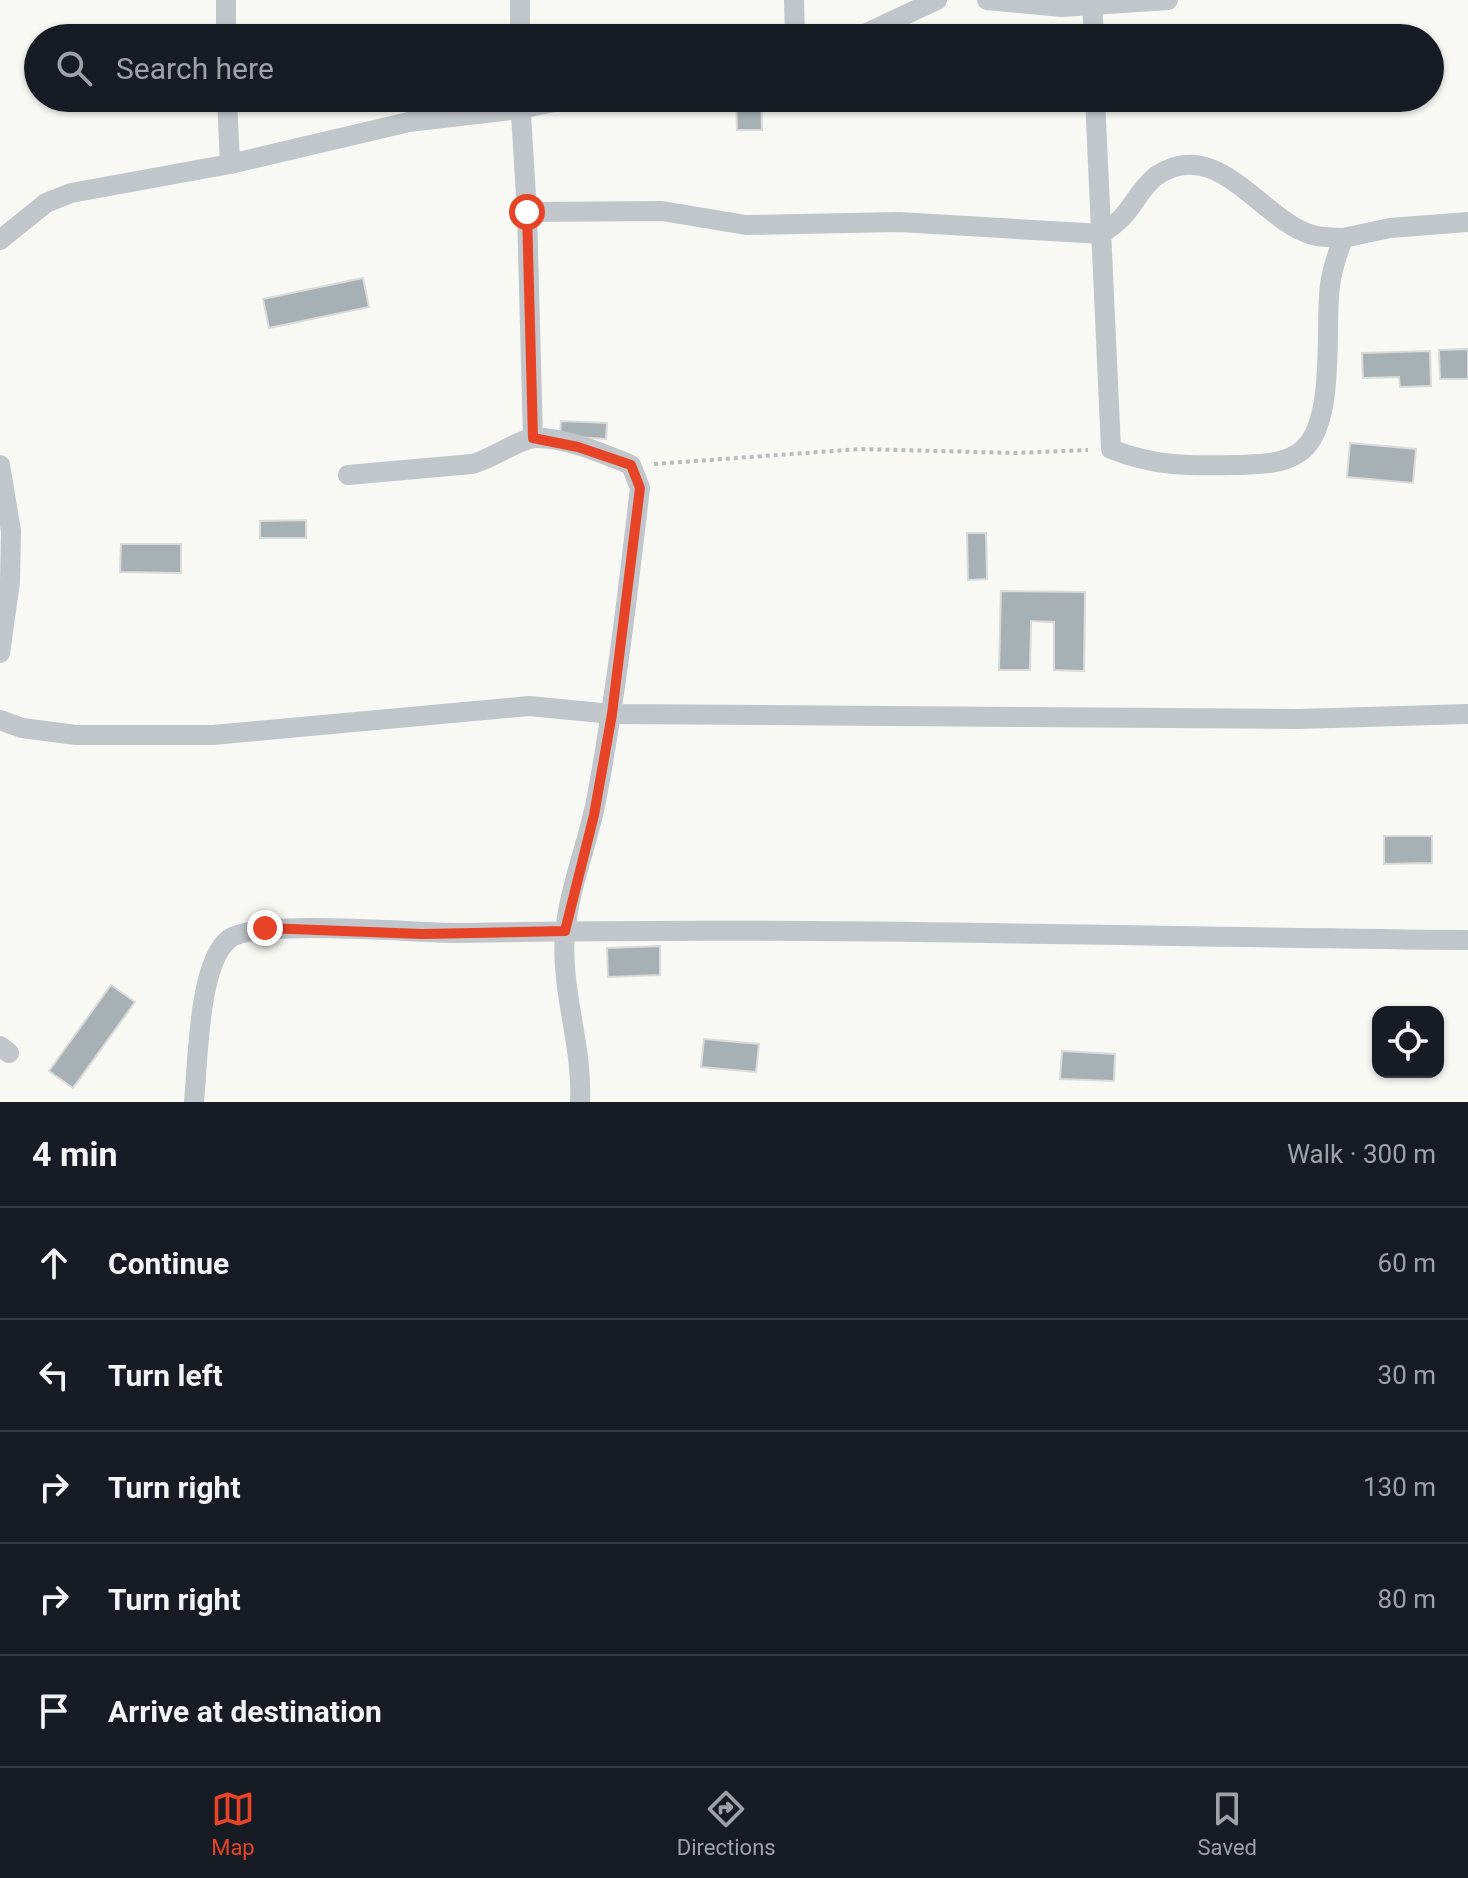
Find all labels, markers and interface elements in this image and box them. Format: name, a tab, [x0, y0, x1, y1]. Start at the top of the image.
search box	[24, 24, 1444, 112]
icon: search	[52, 46, 96, 90]
text: Search here	[116, 51, 274, 86]
route start	[509, 194, 545, 230]
route end	[247, 910, 283, 946]
map controls	[1372, 1006, 1444, 1078]
button: locate	[1372, 1006, 1444, 1078]
text: 4 min	[32, 1134, 117, 1174]
text: Walk · 300 m	[1287, 1139, 1436, 1169]
icon: ahead	[32, 1241, 76, 1285]
text: Continue	[108, 1246, 229, 1281]
text: 60 m	[1378, 1248, 1436, 1278]
icon: left	[32, 1353, 76, 1397]
text: Turn left	[108, 1358, 223, 1393]
text: 30 m	[1378, 1360, 1436, 1390]
icon: right	[32, 1465, 76, 1509]
text: Turn right	[108, 1470, 241, 1505]
text: 130 m	[1363, 1472, 1436, 1502]
icon: right	[32, 1577, 76, 1621]
text: Turn right	[108, 1582, 241, 1617]
text: 80 m	[1378, 1584, 1436, 1614]
icon: arrive	[32, 1689, 76, 1733]
text: Arrive at destination	[108, 1694, 382, 1729]
tab: Map	[211, 1787, 255, 1860]
tab: Directions	[677, 1787, 776, 1860]
tab: Saved	[1198, 1787, 1257, 1860]

